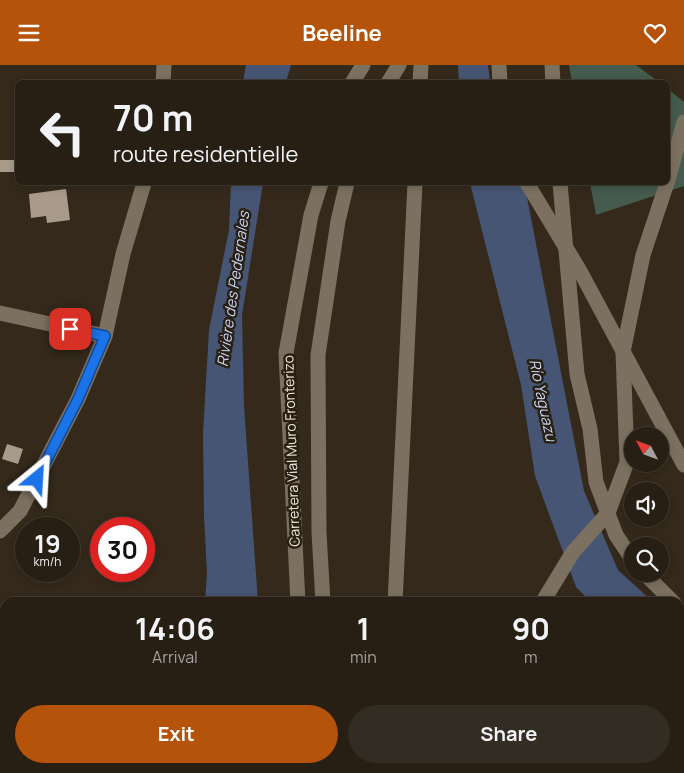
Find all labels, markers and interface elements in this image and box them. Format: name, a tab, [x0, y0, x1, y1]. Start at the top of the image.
text: Beeline	[302, 18, 382, 48]
icon: menu	[15, 19, 43, 47]
icon: heart	[641, 19, 669, 47]
text: 70 m	[113, 94, 193, 142]
icon: left	[30, 100, 95, 165]
text: route residentielle	[113, 139, 298, 169]
water label: Rivière des Pedernales	[212, 209, 254, 368]
pin	[49, 308, 91, 350]
icon: arrive	[56, 315, 84, 343]
street label: Carretera Vial Muro Fronterizo	[278, 355, 304, 547]
water label: Río Yaguazu	[524, 357, 562, 444]
north arrow	[624, 427, 669, 473]
map controls	[624, 427, 669, 582]
position arrow	[10.0, 452, 62.0, 504]
button: sound	[624, 482, 669, 527]
speed limit sign: 30	[90, 517, 155, 582]
text: 19	[34, 526, 61, 561]
button: search	[624, 537, 669, 582]
text: km/h	[34, 553, 61, 570]
text: 14:06	[135, 608, 215, 649]
text: 1	[357, 608, 370, 649]
text: 90	[512, 608, 550, 649]
text: Arrival	[152, 646, 198, 668]
text: min	[350, 646, 377, 668]
text: m	[524, 646, 538, 668]
button: Exit	[15, 705, 338, 763]
button: Share	[348, 705, 670, 763]

